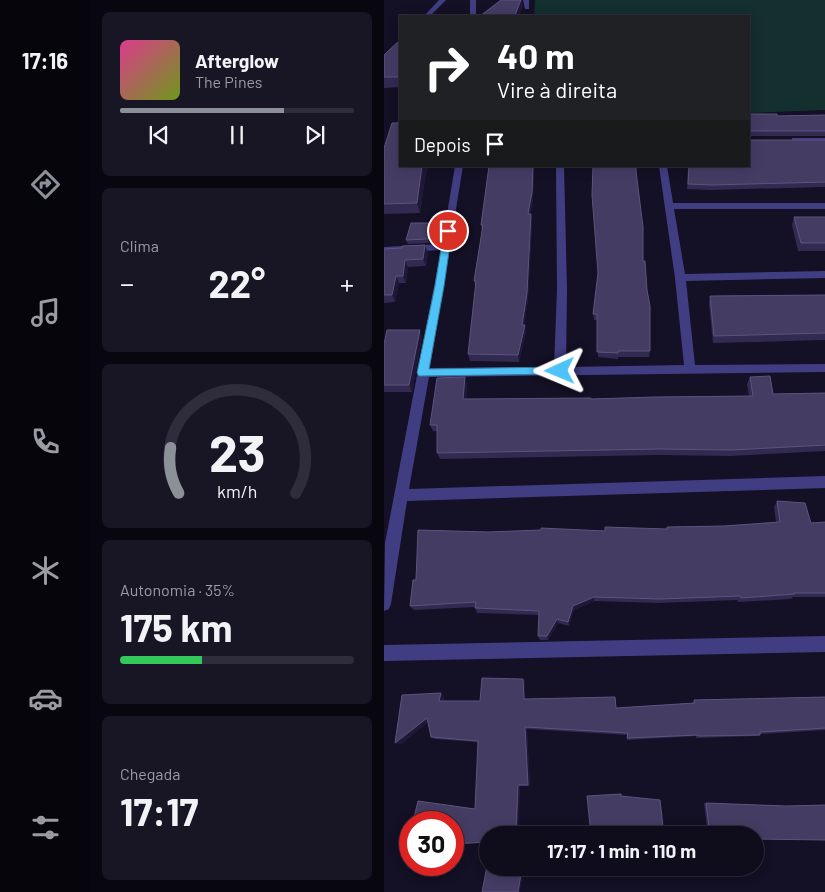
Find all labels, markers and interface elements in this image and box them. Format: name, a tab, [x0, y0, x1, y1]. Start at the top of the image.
text: 40 m	[497, 34, 574, 76]
icon: right	[414, 35, 479, 100]
text: 17:16	[22, 47, 68, 73]
text: Afterglow	[195, 49, 279, 72]
text: The Pines	[195, 72, 263, 91]
text: Vire à direita	[497, 76, 617, 102]
icon: previous	[145, 121, 173, 149]
icon: pause	[223, 121, 251, 149]
icon: next	[301, 121, 329, 149]
icon: arrive	[481, 130, 509, 158]
text: Depois	[414, 133, 471, 156]
icon: directions	[28, 167, 63, 202]
pin	[427, 210, 469, 252]
icon: arrive	[434, 217, 462, 245]
text: Clima	[120, 236, 159, 255]
text: 22°	[209, 260, 265, 306]
text: −	[120, 266, 134, 300]
text: +	[340, 266, 354, 300]
icon: music	[28, 295, 63, 330]
position arrow	[533, 344, 585, 396]
text: 23	[209, 420, 265, 482]
icon: phone	[28, 424, 63, 459]
text: km/h	[217, 480, 257, 502]
icon: climate	[28, 553, 63, 588]
text: Autonomia · 35%	[120, 580, 235, 599]
text: 175 km	[120, 604, 232, 650]
icon: car	[28, 681, 63, 716]
text: Chegada	[120, 764, 180, 783]
text: 17:17	[120, 788, 198, 834]
icon: filters	[28, 810, 63, 845]
speed limit sign: 30	[399, 811, 464, 876]
text: 17:17 · 1 min · 110 m	[547, 839, 696, 862]

